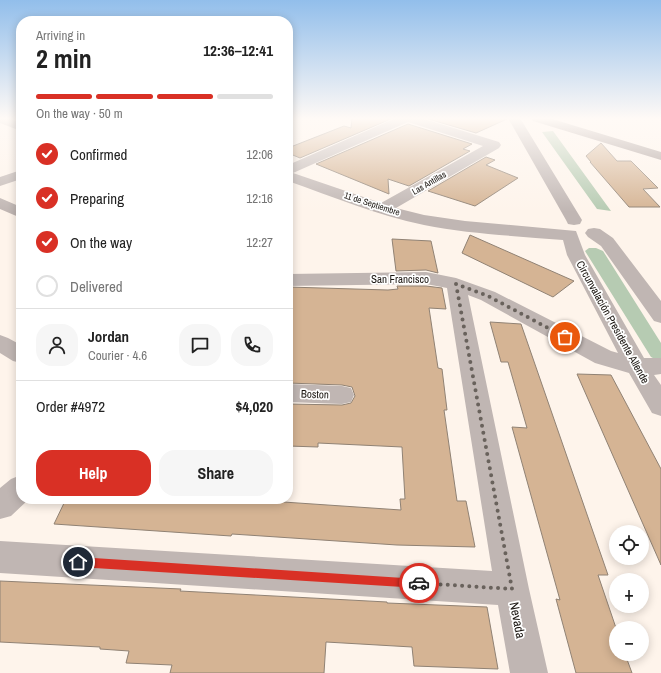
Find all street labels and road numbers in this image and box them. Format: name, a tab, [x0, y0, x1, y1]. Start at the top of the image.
street label: Las Antillas	[410, 168, 449, 198]
street label: 11 de Septiembre	[342, 189, 402, 219]
street label: Circunvalación Presidente Allende	[573, 258, 653, 386]
street label: San Francisco	[371, 272, 429, 286]
street label: Boston	[301, 387, 329, 401]
street label: Nevada	[506, 600, 529, 640]

